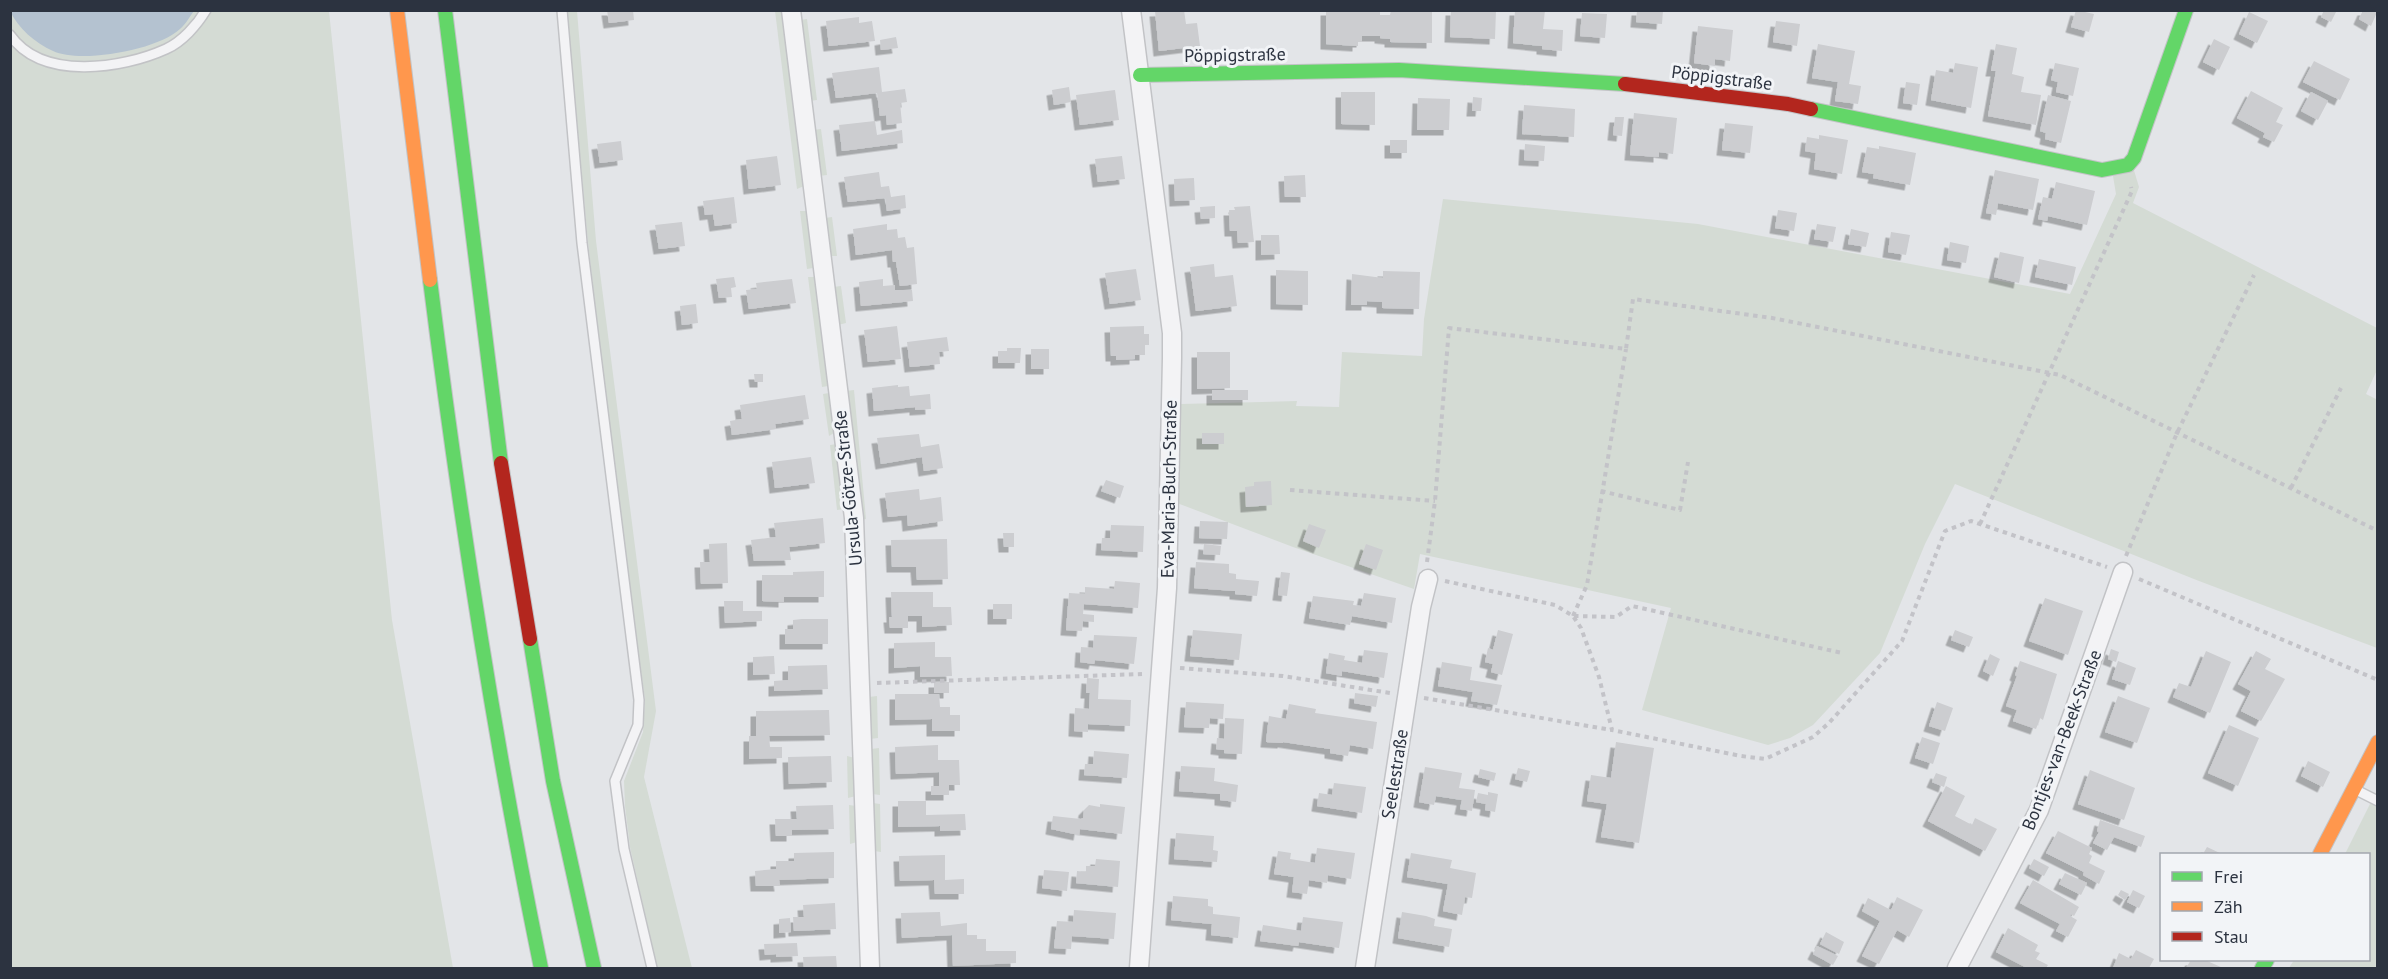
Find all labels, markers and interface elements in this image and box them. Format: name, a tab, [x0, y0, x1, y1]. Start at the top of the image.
street label: Pöppigstraße	[1184, 42, 1286, 67]
street label: Pöppigstraße	[1670, 60, 1774, 95]
street label: Eva-Maria-Buch-Straße	[1155, 400, 1182, 578]
street label: Ursula-Götze-Straße	[828, 409, 867, 567]
street label: Bontjes-van-Beek-Straße	[2016, 646, 2107, 833]
street label: Seelestraße	[1376, 727, 1413, 820]
legend	[2160, 853, 2370, 961]
text: Frei	[2214, 865, 2243, 888]
text: Zäh	[2214, 895, 2243, 918]
text: Stau	[2214, 925, 2248, 948]

